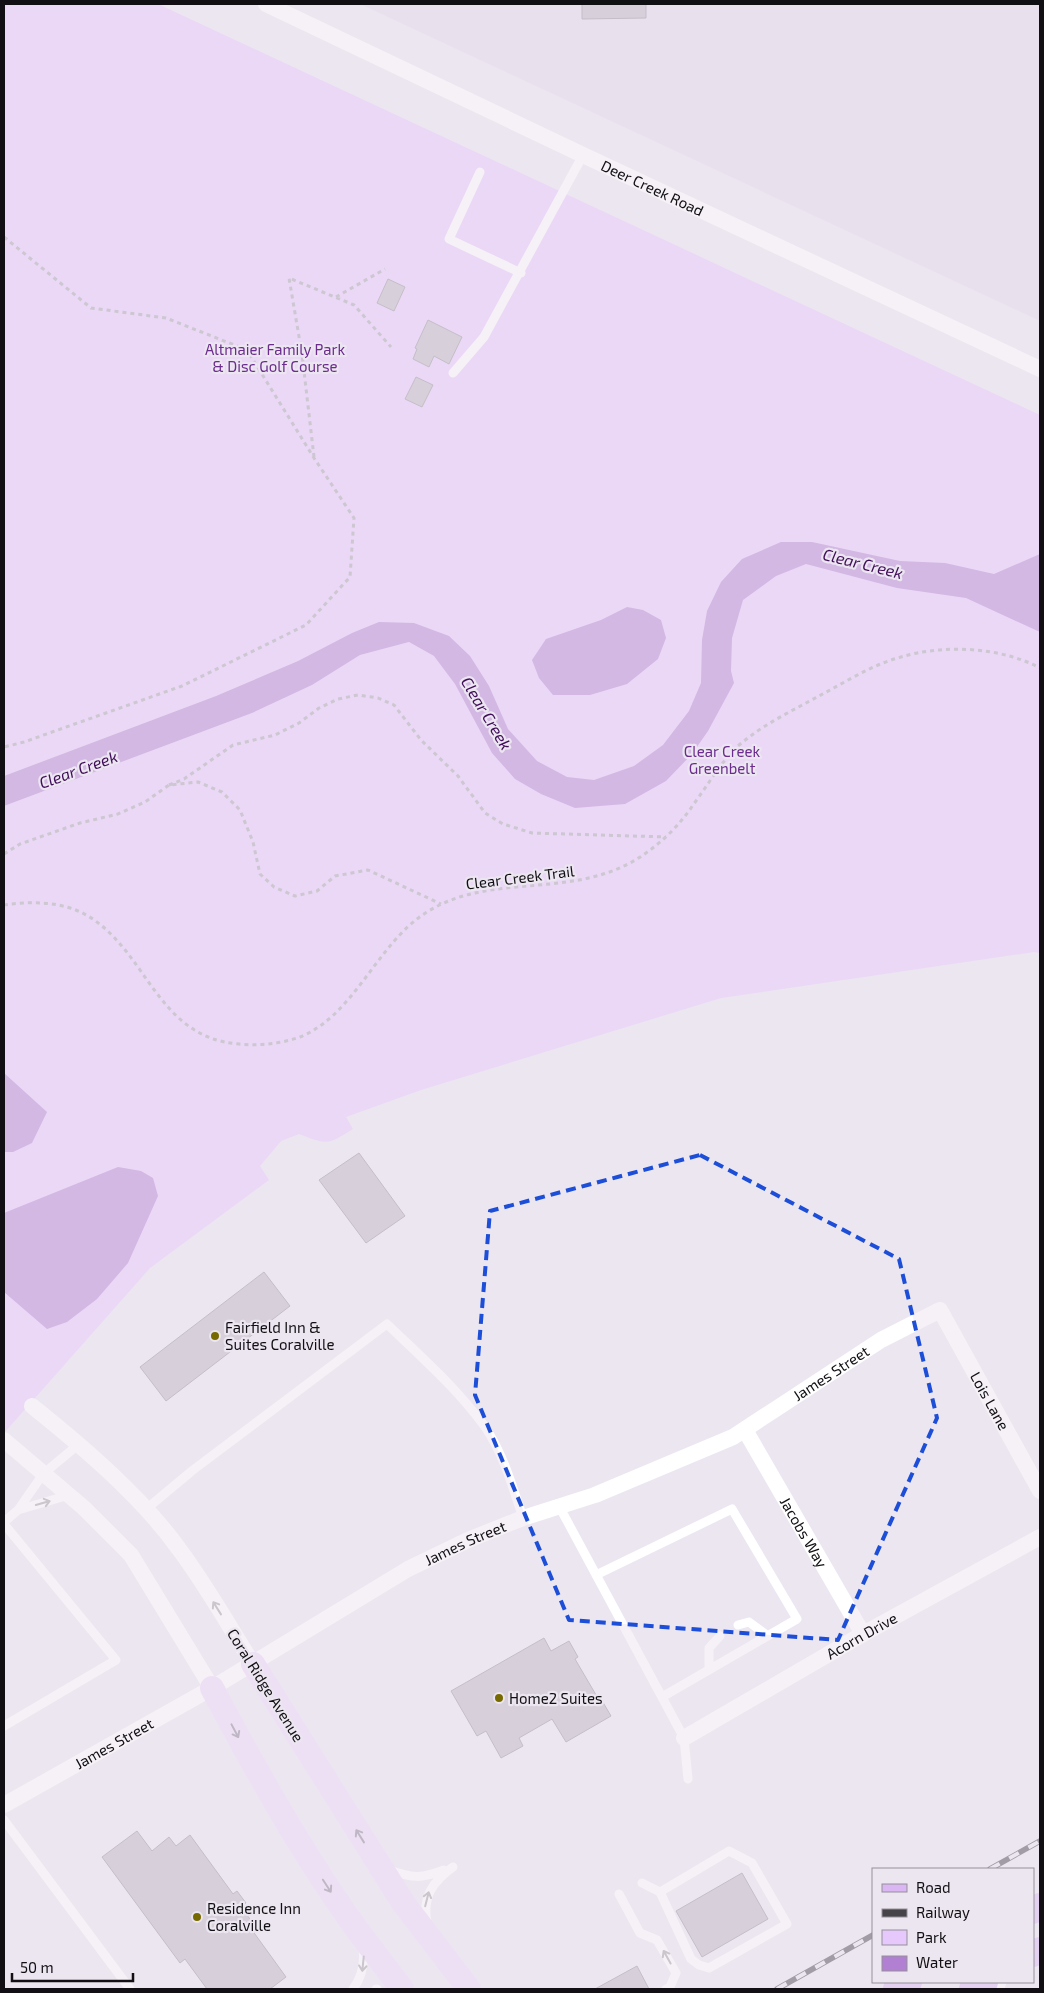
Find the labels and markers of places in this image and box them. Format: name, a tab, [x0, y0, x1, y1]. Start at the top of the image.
place label: Fairfield Inn & Suites Coralville	[225, 1318, 335, 1353]
marker: Fairfield Inn & Suites Coralville	[209, 1330, 221, 1342]
place label: Home2 Suites	[509, 1689, 603, 1707]
marker: Home2 Suites	[493, 1692, 505, 1704]
place label: Residence Inn Coralville	[207, 1899, 301, 1934]
marker: Residence Inn Coralville	[191, 1911, 203, 1923]

